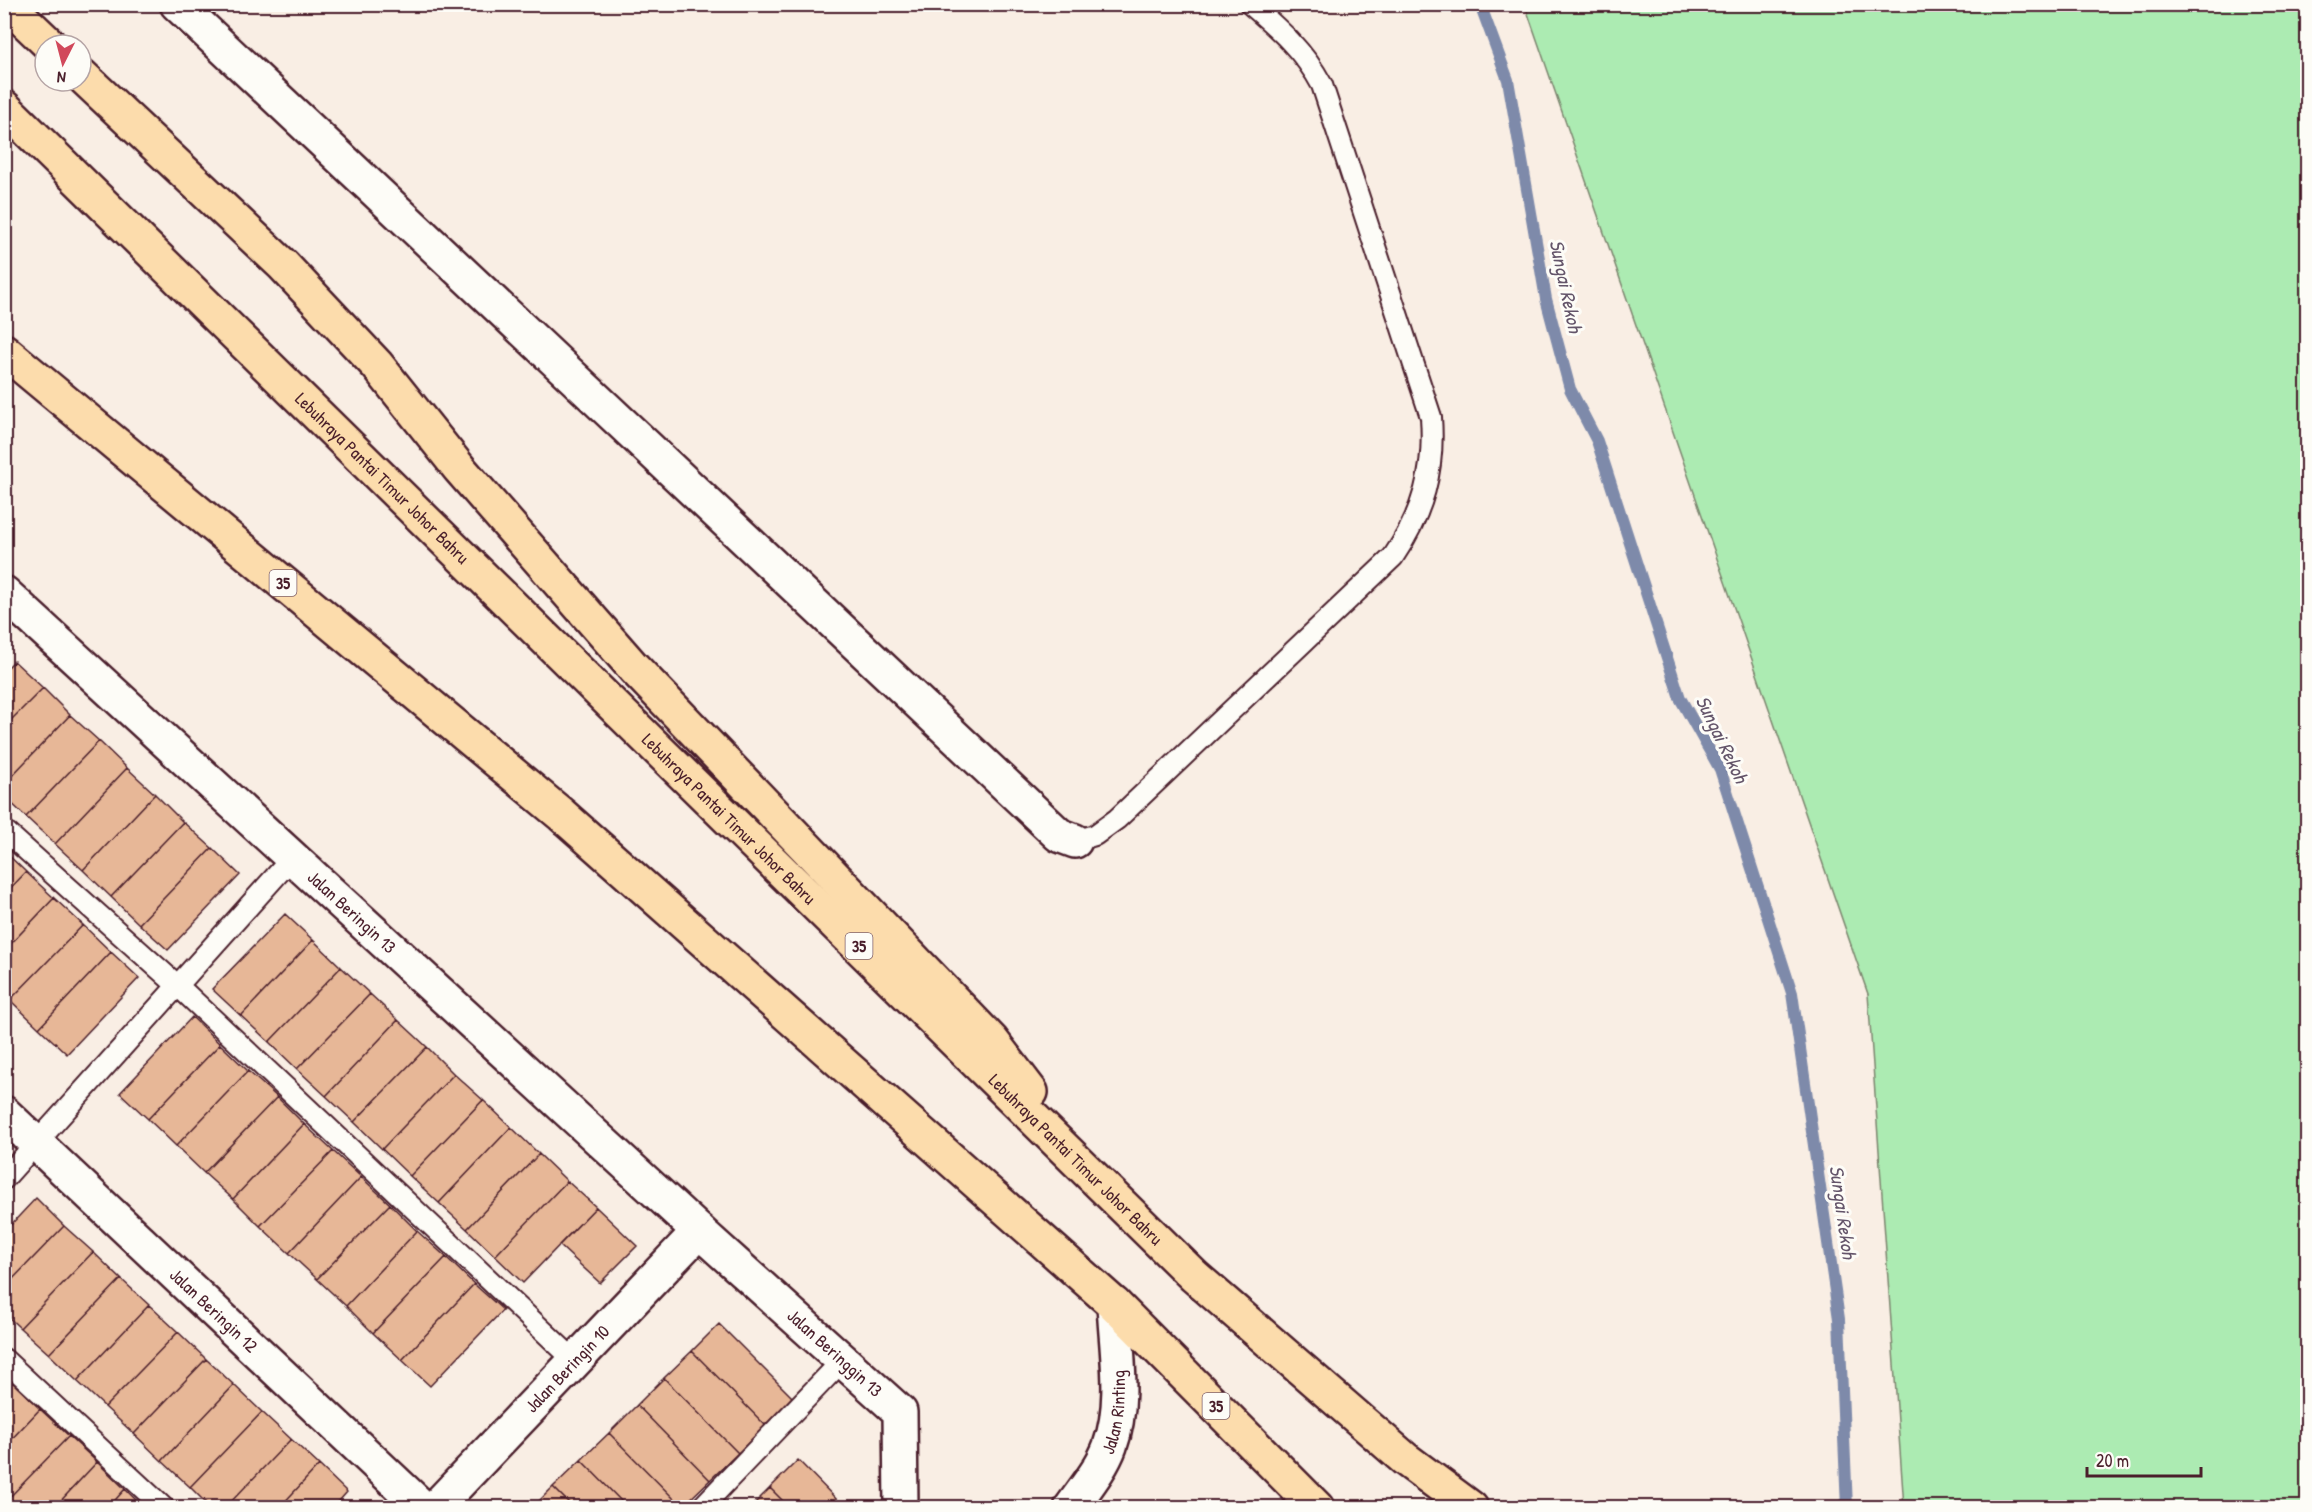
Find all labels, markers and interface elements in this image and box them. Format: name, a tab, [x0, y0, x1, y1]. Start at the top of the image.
north arrow	[33, 33, 93, 93]
text: N	[56, 66, 67, 89]
water label: Sungai Rekoh	[1543, 237, 1590, 336]
street label: Lebuhraya Pantai Timur Johor Bahru	[290, 387, 475, 569]
road number: 35	[270, 570, 296, 596]
water label: Sungai Rekoh	[1689, 691, 1756, 789]
street label: Lebuhraya Pantai Timur Johor Bahru	[637, 727, 822, 910]
street label: Jalan Beringin 13	[302, 865, 402, 959]
road number: 35	[846, 933, 872, 959]
street label: Lebuhraya Pantai Timur Johor Bahru	[983, 1068, 1168, 1250]
water label: Sungai Rekoh	[1823, 1164, 1864, 1262]
street label: Jalan Beringin 12	[164, 1262, 264, 1358]
street label: Jalan Beringgin 13	[782, 1303, 888, 1402]
street label: Jalan Beringin 10	[519, 1319, 615, 1418]
street label: Jalan Rinting	[1095, 1370, 1131, 1458]
road number: 35	[1202, 1393, 1230, 1419]
scale bar	[2087, 1440, 2201, 1478]
text: 20 m	[2096, 1448, 2129, 1473]

